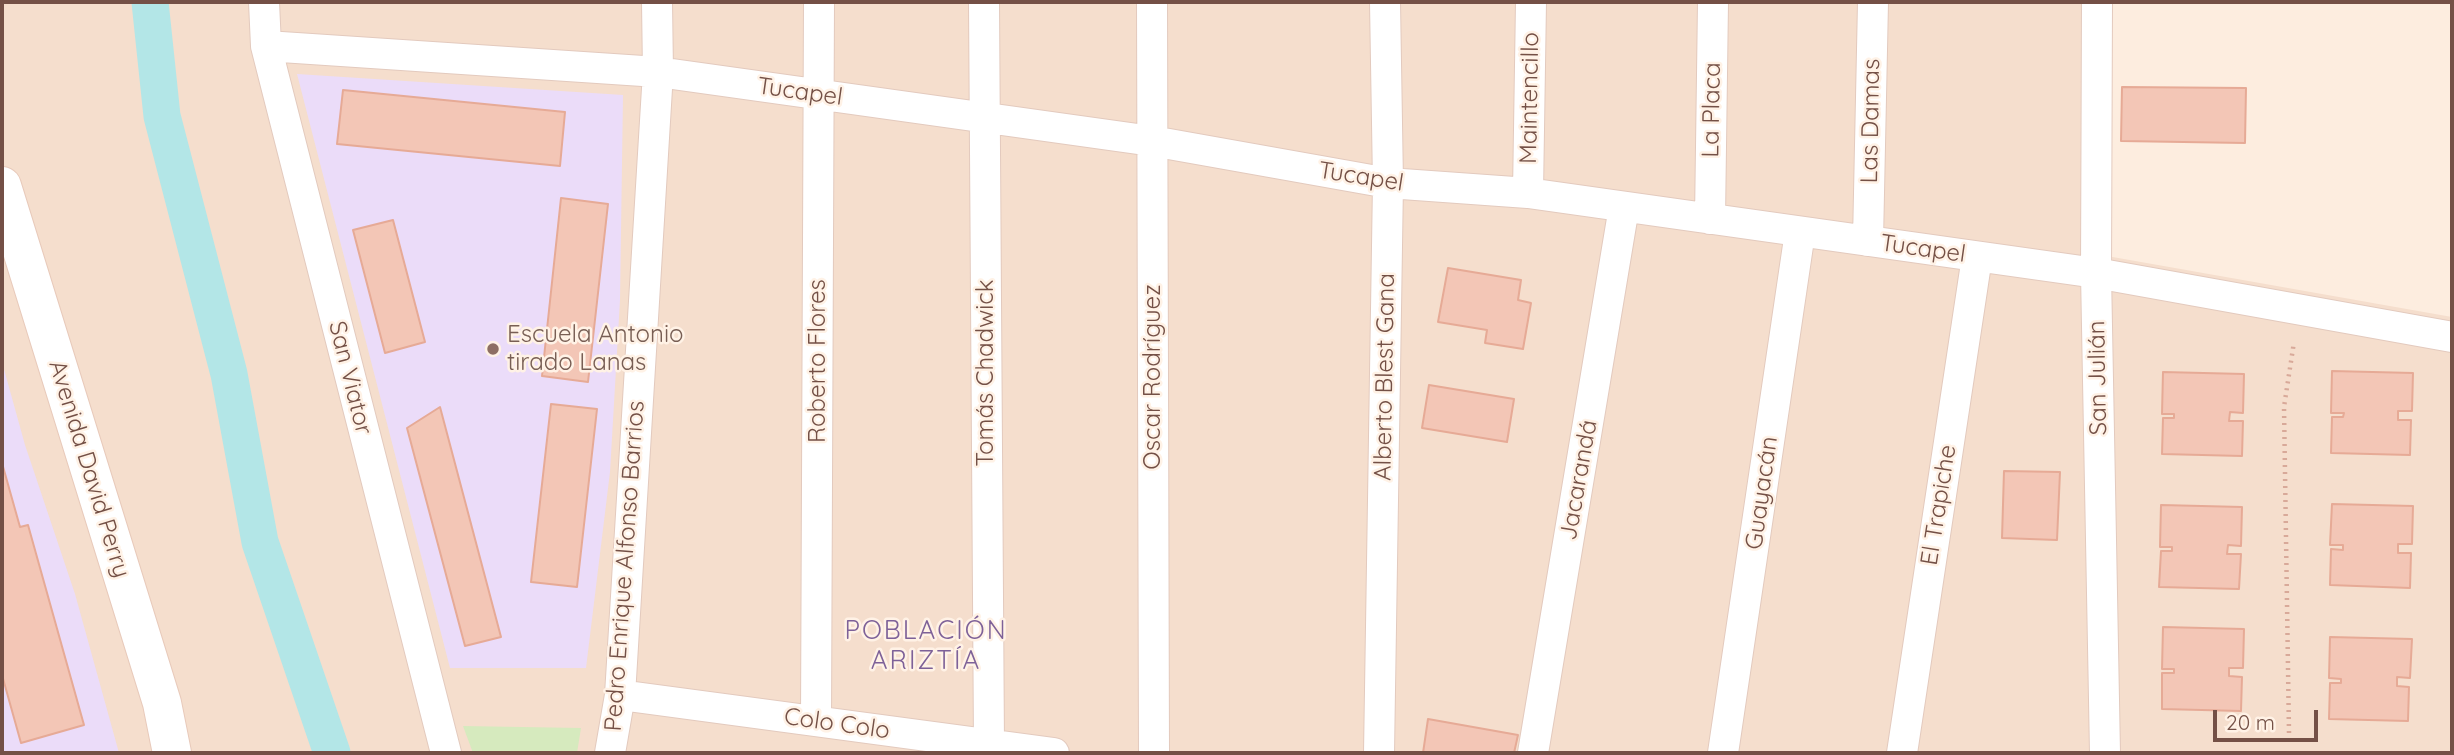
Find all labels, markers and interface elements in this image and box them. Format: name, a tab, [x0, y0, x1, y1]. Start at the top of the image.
street label: Maintencillo	[1514, 32, 1546, 164]
street label: Las Damas	[1856, 58, 1886, 184]
street label: La Placa	[1697, 62, 1727, 158]
street label: Tucapel	[755, 72, 845, 112]
street label: Tucapel	[1316, 156, 1406, 198]
street label: Tucapel	[1878, 229, 1968, 269]
street label: Alberto Blest Gana	[1369, 273, 1401, 481]
street label: Roberto Flores	[804, 279, 832, 443]
street label: Tomás Chadwick	[972, 279, 1000, 467]
street label: Oscar Rodríguez	[1139, 284, 1167, 470]
street label: San Viator	[322, 318, 378, 438]
street label: San Julián	[2083, 320, 2113, 436]
place label: Escuela Antonio tirado Lanas	[507, 321, 684, 377]
marker: Escuela Antonio tirado Lanas	[485, 341, 501, 357]
street label: Avenida David Perry	[42, 357, 136, 581]
street label: Pedro Enrique Alfonso Barrios	[599, 400, 651, 732]
street label: Jacarandá	[1554, 418, 1604, 542]
street label: Guayacán	[1740, 435, 1784, 551]
street label: El Trapiche	[1915, 443, 1963, 567]
district label: POBLACIÓN ARIZTÍA	[846, 615, 1006, 676]
scale bar	[2216, 696, 2321, 740]
street label: Colo Colo	[782, 702, 892, 746]
text: 20 m	[2226, 709, 2275, 735]

